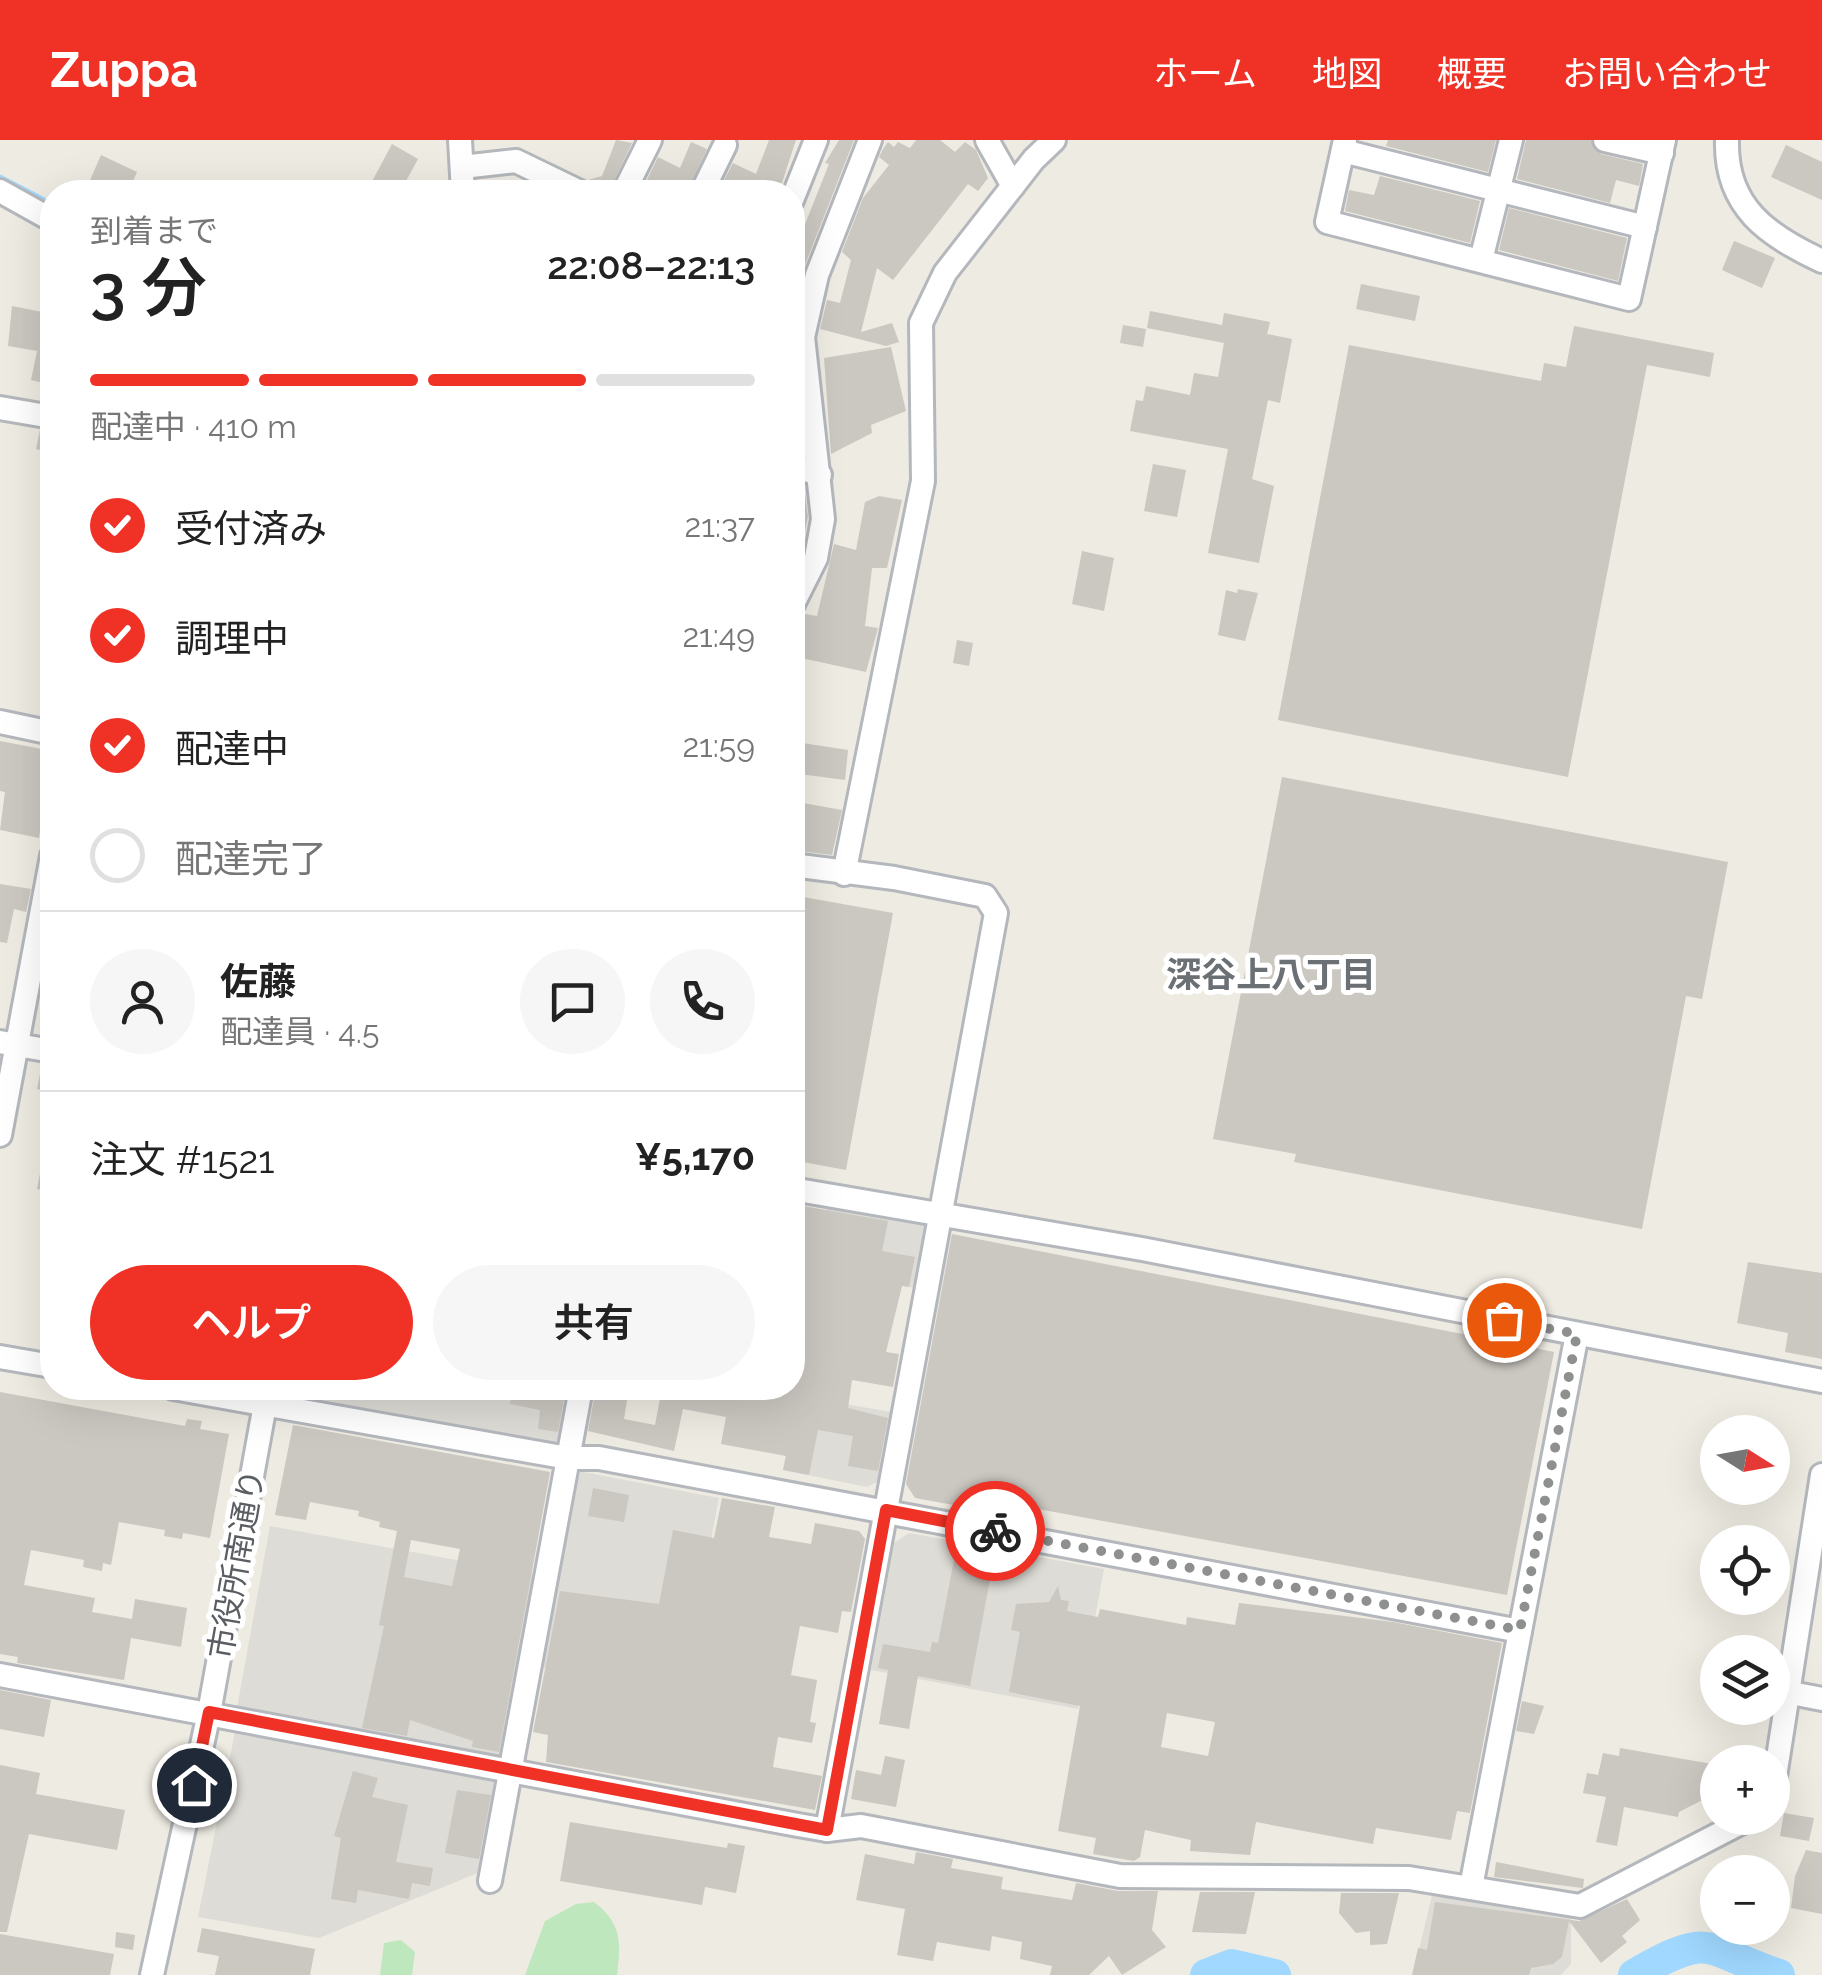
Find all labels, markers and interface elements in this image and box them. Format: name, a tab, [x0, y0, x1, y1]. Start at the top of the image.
text: Zuppa	[50, 42, 198, 98]
text: ホーム	[1153, 53, 1257, 94]
text: 地図	[1312, 53, 1382, 94]
text: 概要	[1437, 53, 1507, 94]
text: お問い合わせ	[1562, 53, 1772, 94]
text: 到着まで	[90, 212, 218, 249]
text: 22:08–22:13	[547, 243, 755, 288]
text: 3 分	[90, 250, 207, 326]
text: 配達中 · 410 m	[90, 408, 297, 445]
icon: check	[90, 498, 145, 553]
text: 受付済み	[175, 506, 327, 551]
text: 21:37	[685, 507, 755, 544]
icon: check	[90, 608, 145, 663]
text: 調理中	[175, 616, 289, 661]
text: 21:49	[682, 617, 755, 654]
icon: check	[90, 718, 145, 773]
text: 配達中	[175, 726, 289, 771]
text: 21:59	[682, 727, 755, 764]
text: 配達完了	[175, 836, 327, 881]
button: person	[90, 949, 195, 1054]
button: chat	[520, 949, 625, 1054]
button: phone	[650, 949, 755, 1054]
district label: 深谷上八丁目	[1166, 954, 1376, 995]
text: 佐藤	[220, 959, 296, 1004]
text: 配達員 · 4.5	[220, 1013, 379, 1050]
text: ¥5,170	[635, 1134, 755, 1179]
text: 注文 #1521	[90, 1137, 275, 1182]
button: ヘルプ	[90, 1265, 413, 1380]
button: 共有	[433, 1265, 755, 1380]
pin	[1462, 1278, 1547, 1363]
icon: bag	[1477, 1293, 1532, 1348]
north arrow	[1700, 1415, 1790, 1505]
map controls	[1700, 1415, 1790, 1945]
street label: 市役所南通り	[201, 1466, 271, 1662]
courier	[945, 1481, 1045, 1581]
icon: bike	[968, 1504, 1023, 1559]
button: locate	[1700, 1525, 1790, 1615]
button: layers	[1700, 1635, 1790, 1725]
pin	[152, 1743, 237, 1828]
button: +	[1700, 1745, 1790, 1835]
icon: home	[167, 1758, 222, 1813]
button: −	[1700, 1855, 1790, 1945]

